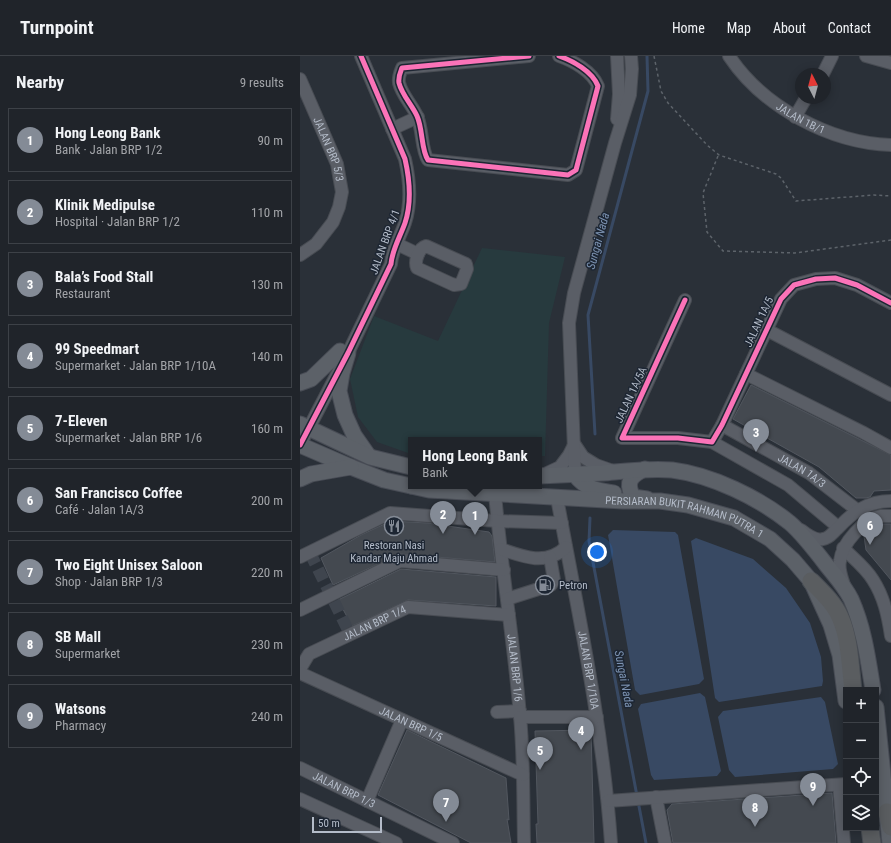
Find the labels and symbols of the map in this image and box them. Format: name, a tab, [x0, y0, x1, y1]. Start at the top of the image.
north arrow	[795, 68, 831, 104]
street label: JALAN 1B/1	[774, 100, 827, 136]
street label: JALAN BRP 5/3	[311, 115, 346, 182]
street label: JALAN BRP 4/1	[367, 208, 403, 276]
water label: Sungai Nada	[584, 211, 612, 271]
street label: JALAN 1A/5	[742, 295, 776, 349]
street label: JALAN 1A/5A	[612, 364, 650, 425]
pin: 3	[743, 419, 769, 452]
street label: JALAN 1A/3	[776, 451, 828, 490]
street label: PERSIARAN BUKIT RAHMAN PUTRA 1	[605, 494, 766, 540]
pin: 2	[430, 501, 456, 534]
pin: 1	[462, 502, 488, 535]
pin: 6	[857, 512, 883, 545]
restaurant icon: Restoran Nasi Kandar Maju Ahmad	[383, 515, 405, 537]
place label: Restoran Nasi Kandar Maju Ahmad	[350, 539, 438, 565]
your location	[587, 542, 607, 562]
fuel station icon: Petron	[534, 574, 556, 596]
place label: Petron	[559, 579, 588, 592]
street label: JALAN BRP 1/4	[341, 602, 409, 643]
street label: JALAN BRP 1/10A	[576, 630, 602, 711]
street label: JALAN BRP 1/6	[505, 633, 525, 702]
water label: Sungai Nada	[612, 649, 636, 709]
street label: JALAN BRP 1/5	[377, 704, 445, 744]
pin: 4	[568, 717, 594, 750]
pin: 5	[527, 737, 553, 770]
street label: JALAN BRP 1/3	[311, 769, 377, 810]
pin: 9	[800, 773, 826, 806]
pin: 7	[433, 789, 459, 822]
pin: 8	[742, 794, 768, 827]
scale bar	[312, 815, 382, 834]

